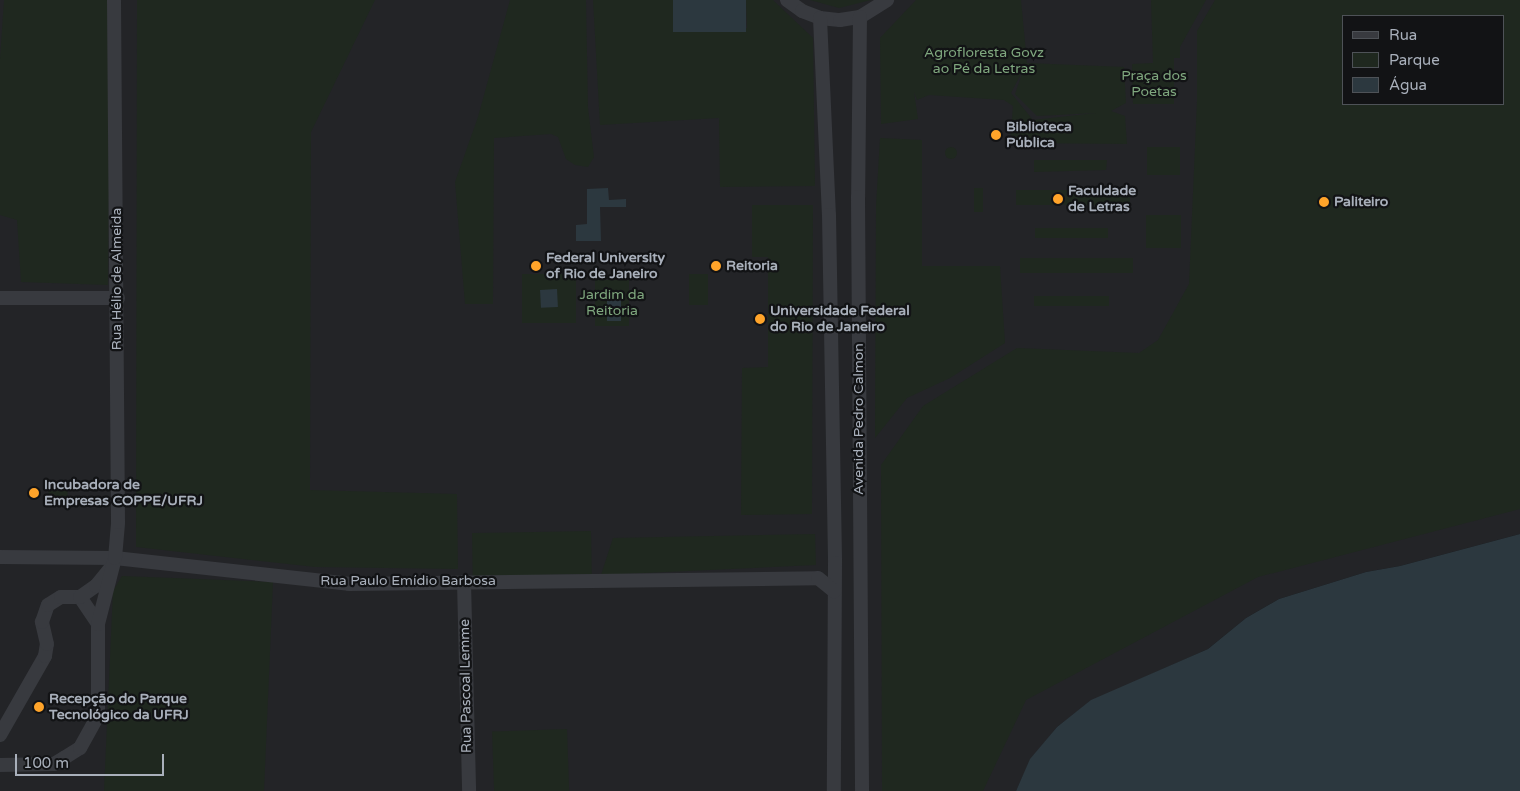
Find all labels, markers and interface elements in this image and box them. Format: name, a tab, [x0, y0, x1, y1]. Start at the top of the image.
legend	[1342, 15, 1505, 105]
text: Rua	[1389, 26, 1417, 44]
park label: Agrofloresta Govz ao Pé da Letras	[924, 45, 1044, 78]
text: Parque	[1389, 51, 1440, 69]
park label: Praça dos Poetas	[1121, 68, 1187, 100]
text: Água	[1389, 76, 1427, 94]
place label: Biblioteca Pública	[1006, 119, 1072, 152]
marker: Biblioteca Pública	[990, 129, 1002, 141]
place label: Faculdade de Letras	[1068, 183, 1136, 216]
marker: Faculdade de Letras	[1052, 193, 1064, 205]
place label: Paliteiro	[1334, 194, 1388, 210]
marker: Paliteiro	[1318, 196, 1330, 208]
street label: Rua Hélio de Almeida	[109, 208, 125, 350]
place label: Federal University of Rio de Janeiro	[546, 250, 665, 282]
place label: Reitoria	[726, 258, 778, 274]
marker: Federal University of Rio de Janeiro	[530, 260, 542, 272]
marker: Reitoria	[710, 260, 722, 272]
park label: Jardim da Reitoria	[579, 287, 645, 320]
place label: Universidade Federal do Rio de Janeiro	[770, 303, 910, 336]
marker: Universidade Federal do Rio de Janeiro	[754, 313, 766, 325]
street label: Avenida Pedro Calmon	[851, 343, 867, 495]
place label: Incubadora de Empresas COPPE/UFRJ	[44, 477, 203, 510]
marker: Incubadora de Empresas COPPE/UFRJ	[28, 487, 40, 499]
street label: Rua Paulo Emídio Barbosa	[320, 573, 496, 589]
street label: Rua Pascoal Lemme	[456, 619, 476, 753]
place label: Recepção do Parque Tecnológico da UFRJ	[49, 691, 189, 724]
marker: Recepção do Parque Tecnológico da UFRJ	[33, 701, 45, 713]
scale bar	[18, 744, 166, 776]
text: 100 m	[23, 754, 69, 772]

